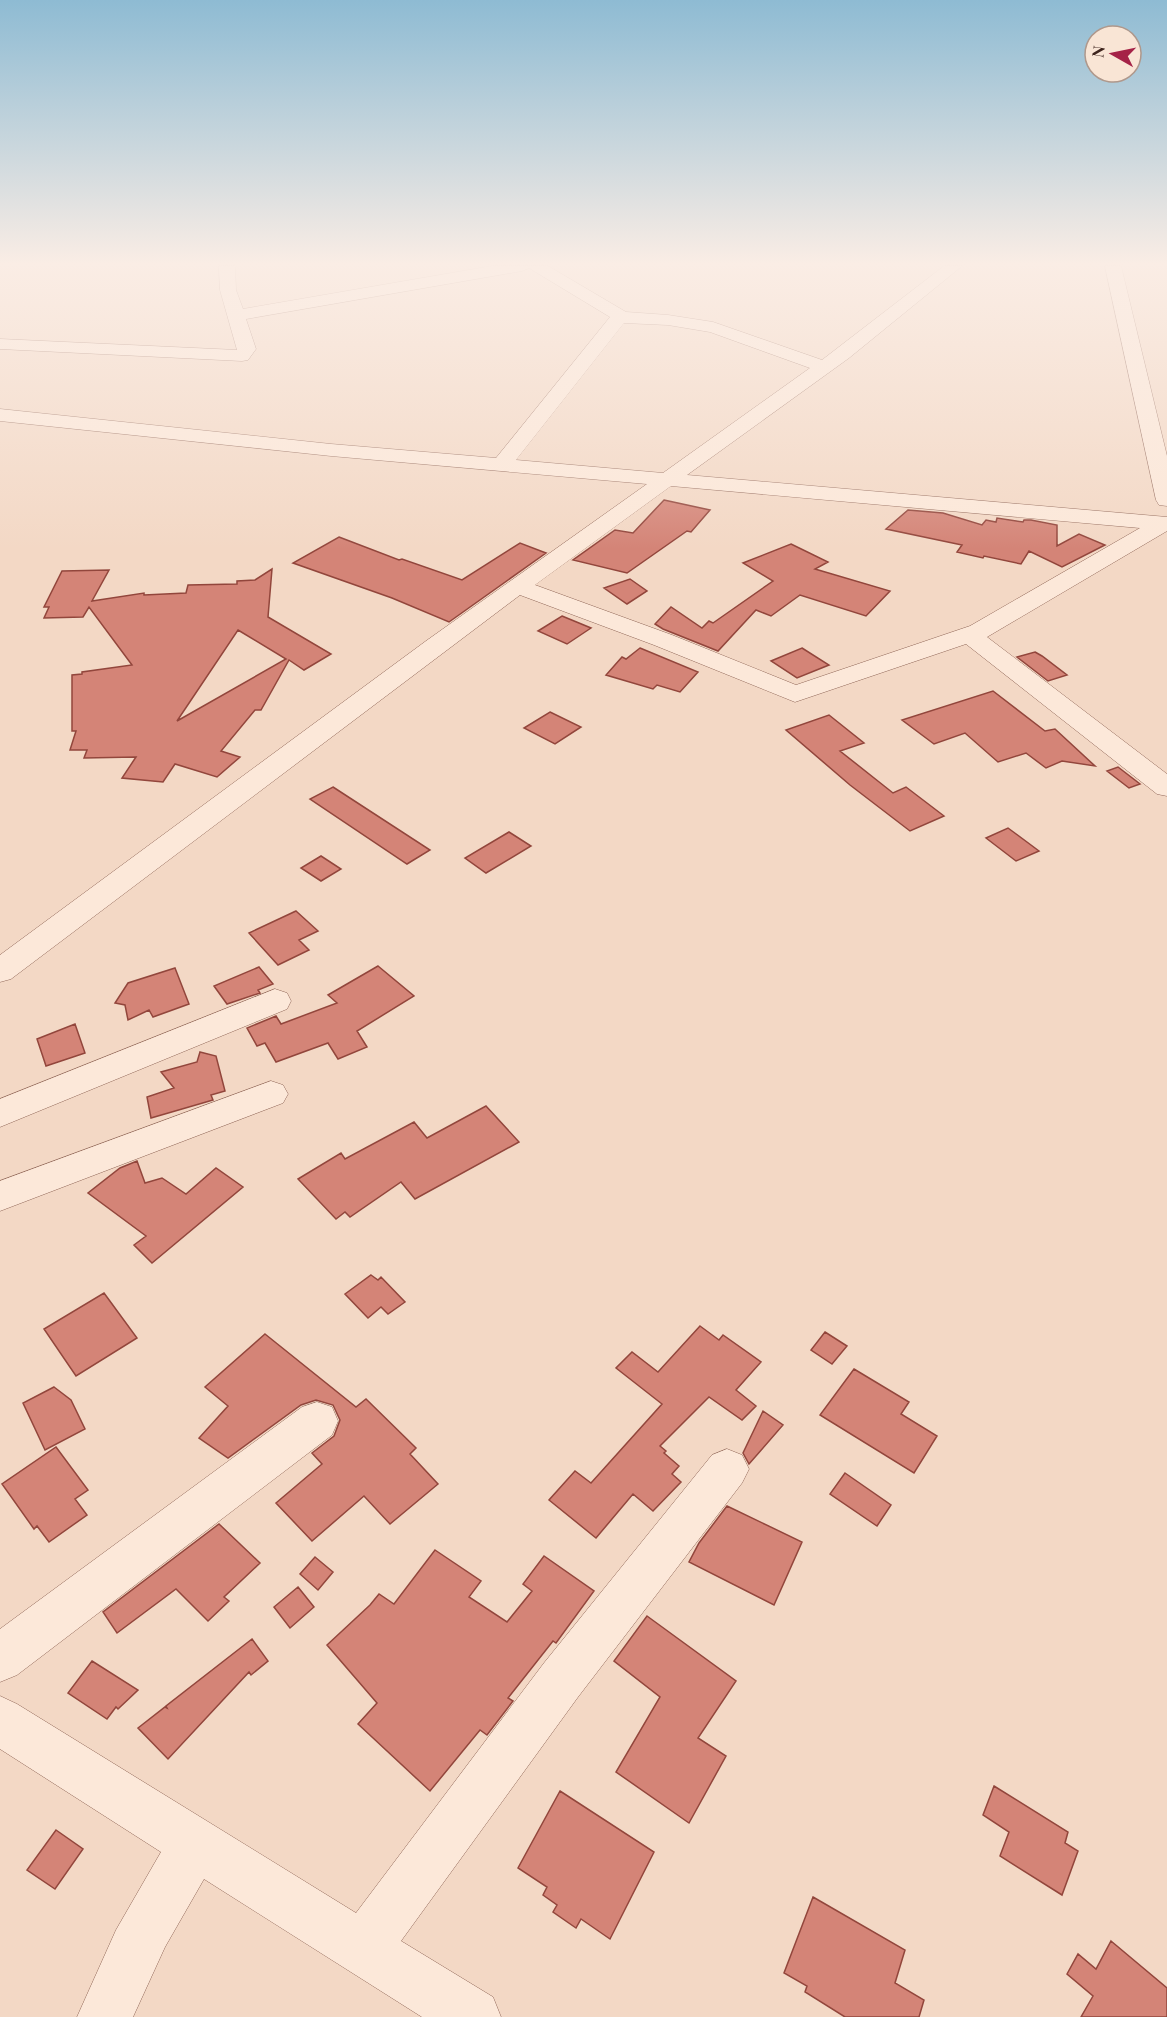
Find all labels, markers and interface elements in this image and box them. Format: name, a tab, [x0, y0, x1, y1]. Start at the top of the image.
north arrow	[1083, 24, 1143, 84]
text: N	[1086, 44, 1109, 59]

